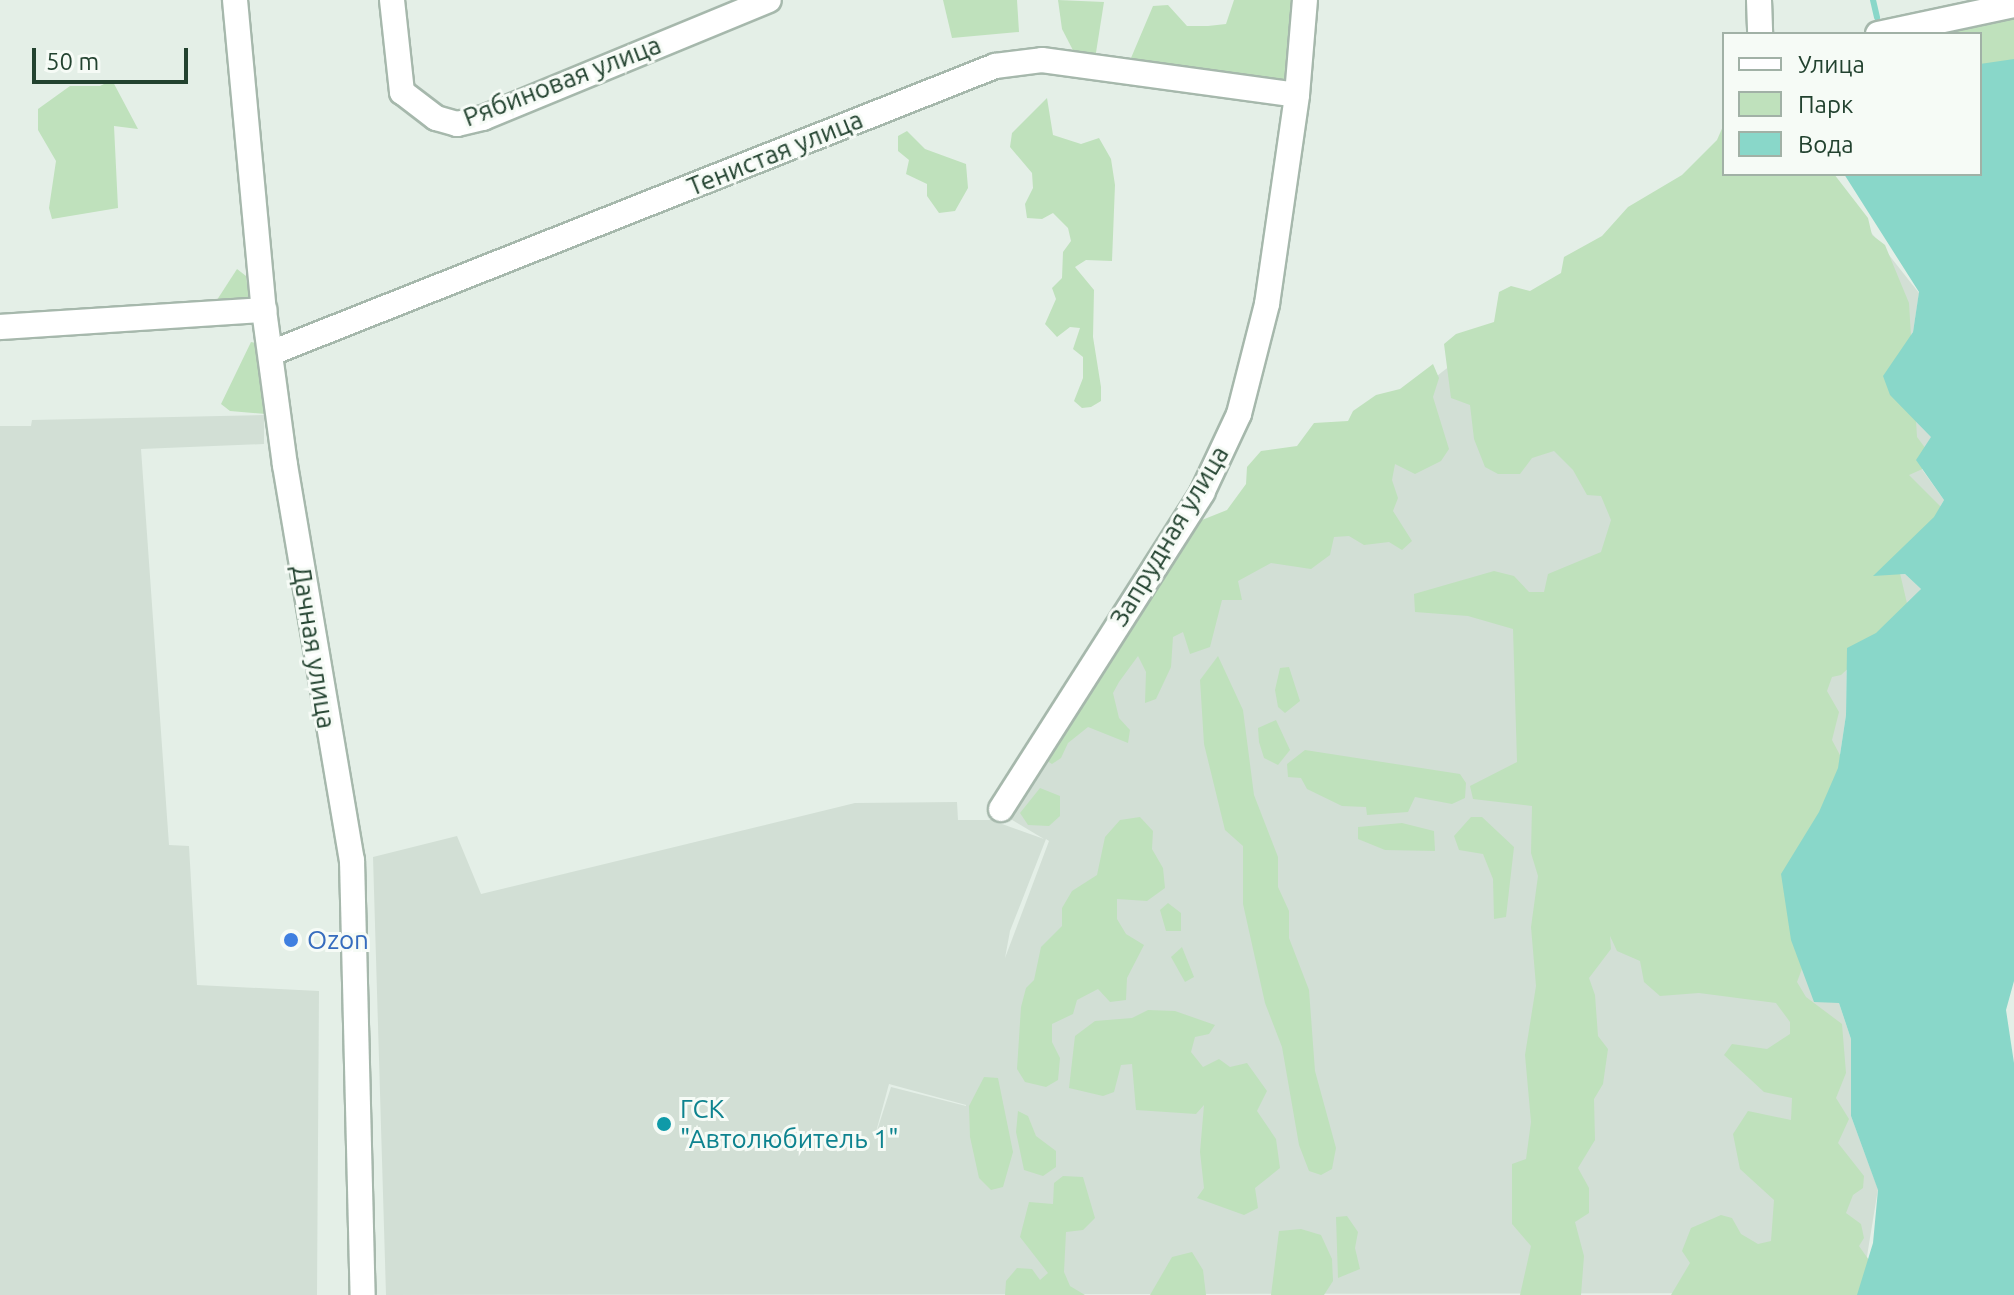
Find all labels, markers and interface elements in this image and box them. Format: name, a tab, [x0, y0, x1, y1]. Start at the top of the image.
street label: Рябиновая улица	[459, 29, 665, 133]
scale bar	[36, 32, 192, 82]
legend	[1722, 32, 1982, 176]
text: 50 m	[46, 48, 99, 75]
text: Улица	[1798, 51, 1865, 78]
text: Парк	[1798, 91, 1853, 118]
street label: Тенистая улица	[683, 104, 867, 202]
text: Вода	[1798, 131, 1854, 158]
street label: Запрудная улица	[1103, 440, 1235, 632]
street label: Дачная улица	[286, 563, 342, 731]
place label: Ozon	[307, 924, 369, 956]
marker: Ozon	[282, 931, 300, 949]
place label: ГСК "Автолюбитель 1"	[680, 1093, 899, 1154]
marker: ГСК "Автолюбитель 1"	[655, 1115, 673, 1133]

